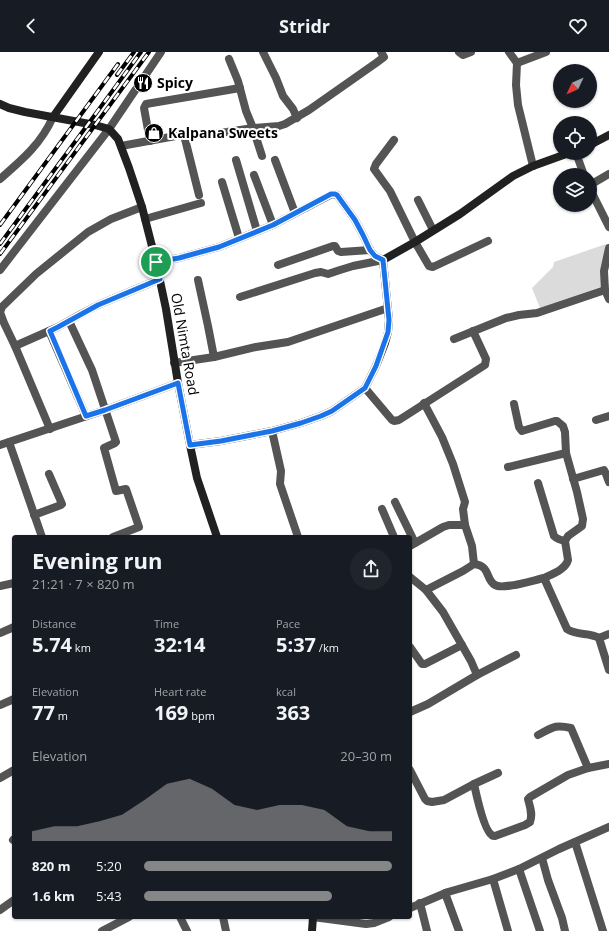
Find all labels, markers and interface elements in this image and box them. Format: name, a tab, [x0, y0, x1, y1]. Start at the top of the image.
text: Stridr	[279, 14, 330, 38]
icon: back	[20, 15, 42, 37]
icon: heart	[567, 15, 589, 37]
north arrow	[553, 64, 597, 108]
map controls	[553, 64, 597, 212]
restaurant icon: Spicy	[132, 72, 154, 94]
place label: Spicy	[157, 73, 193, 92]
button: locate	[553, 116, 597, 160]
shop icon: Kalpana Sweets	[143, 122, 165, 144]
place label: Kalpana Sweets	[168, 123, 278, 142]
button: layers	[553, 168, 597, 212]
pin	[139, 245, 173, 279]
icon: arrive	[145, 251, 167, 273]
street label: Old Nimta Road	[167, 291, 204, 397]
text: Evening run	[32, 545, 163, 575]
button: share	[350, 548, 392, 590]
text: 21:21 · 7 × 820 m	[32, 575, 135, 593]
text: Distance	[32, 616, 76, 631]
text: Time	[154, 616, 179, 631]
text: Pace	[276, 616, 300, 631]
text: 5.74	[32, 631, 72, 658]
text: 32:14	[154, 631, 205, 658]
text: 5:37	[276, 631, 316, 658]
text: km	[72, 640, 91, 655]
text: /km	[316, 640, 339, 655]
text: Elevation	[32, 684, 79, 699]
text: Heart rate	[154, 684, 206, 699]
text: kcal	[276, 684, 296, 699]
text: 77	[32, 699, 55, 726]
text: 169	[154, 699, 188, 726]
text: 363	[276, 699, 310, 726]
text: m	[55, 708, 68, 723]
text: bpm	[188, 708, 215, 723]
text: Elevation	[32, 747, 87, 765]
text: 20–30 m	[340, 747, 392, 765]
text: 820 m	[32, 857, 70, 875]
text: 5:20	[96, 857, 122, 875]
text: 1.6 km	[32, 887, 75, 905]
text: 5:43	[96, 887, 122, 905]

